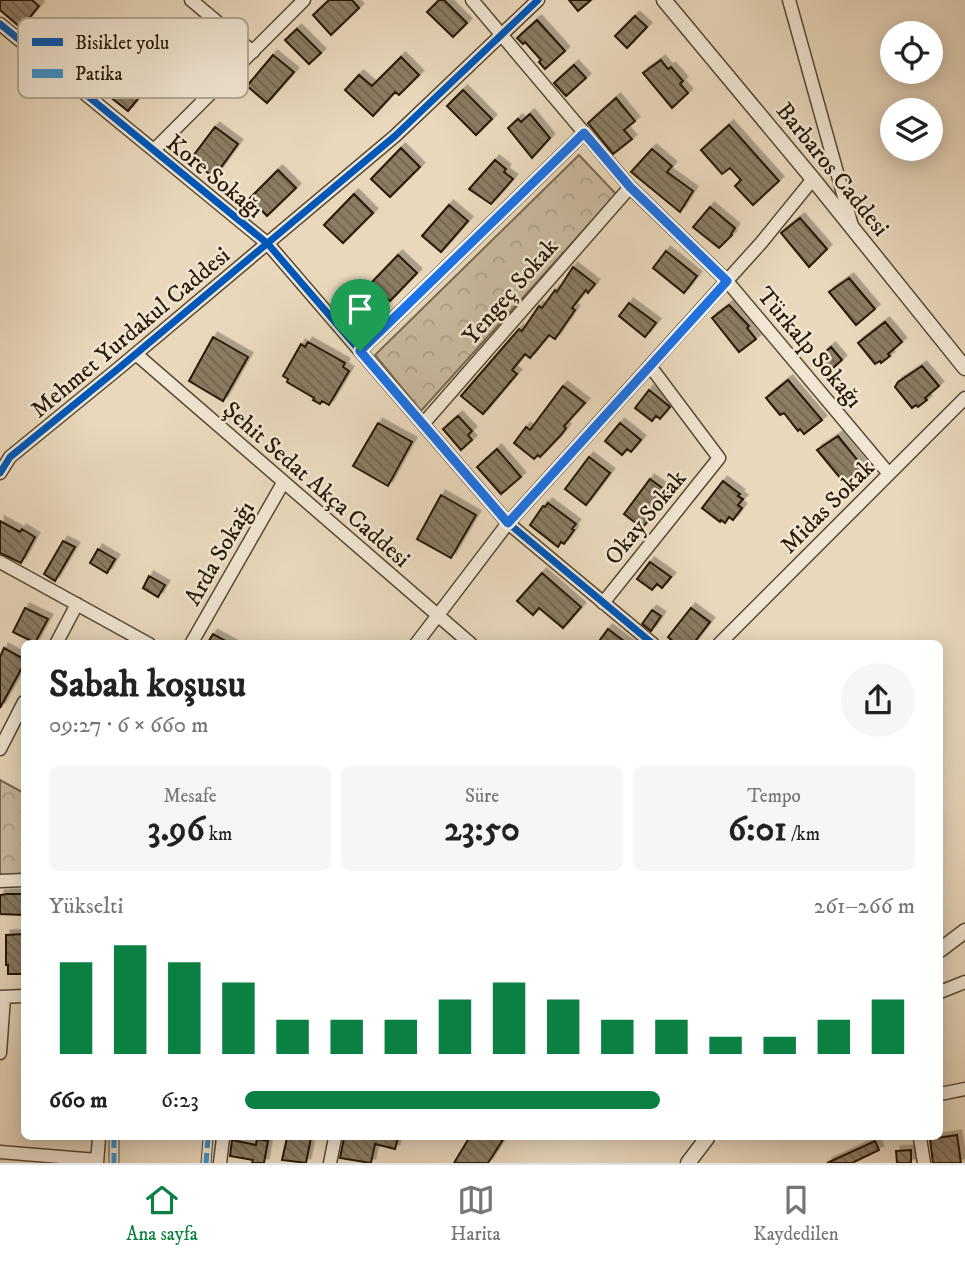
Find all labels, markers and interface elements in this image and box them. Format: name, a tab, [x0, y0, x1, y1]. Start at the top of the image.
legend	[18, 18, 248, 98]
map controls	[880, 21, 943, 161]
button: locate	[880, 21, 943, 84]
text: Bisiklet yolu	[75, 32, 169, 55]
text: Patika	[75, 63, 123, 86]
street label: Barbaros Caddesi	[769, 97, 895, 243]
button: layers	[880, 98, 943, 161]
street label: Kore Sokağı	[160, 129, 269, 225]
street label: Yengeç Sokak	[456, 232, 565, 351]
street label: Mehmet Yurdakul Caddesi	[25, 241, 236, 425]
pin	[330, 279, 390, 351]
street label: Türkalp Sokağı	[750, 281, 869, 414]
icon: arrive	[341, 290, 379, 328]
street label: Şehit Sedat Akça Caddesi	[216, 395, 416, 574]
street label: Midas Sokak	[774, 453, 881, 560]
street label: Okay Sokak	[598, 464, 693, 571]
street label: Arda Sokağı	[178, 496, 262, 611]
text: Sabah koşusu	[49, 661, 246, 709]
button: share	[841, 663, 915, 737]
text: 09:27 · 6 × 660 m	[49, 711, 208, 740]
text: Mesafe	[163, 785, 217, 808]
text: Süre	[465, 785, 499, 808]
text: Tempo	[747, 785, 801, 808]
text: 3.96	[148, 808, 205, 852]
text: 23:50	[444, 808, 520, 852]
text: 6:01	[728, 808, 787, 852]
text: km	[205, 823, 232, 846]
text: /km	[787, 823, 820, 846]
text: Yükselti	[49, 892, 123, 921]
text: 261–266 m	[814, 892, 915, 921]
text: 660 m	[49, 1086, 108, 1115]
text: 6:23	[161, 1086, 199, 1115]
tab: Ana sayfa	[126, 1181, 198, 1246]
tab: Harita	[451, 1181, 501, 1246]
tab: Kaydedilen	[753, 1181, 839, 1246]

